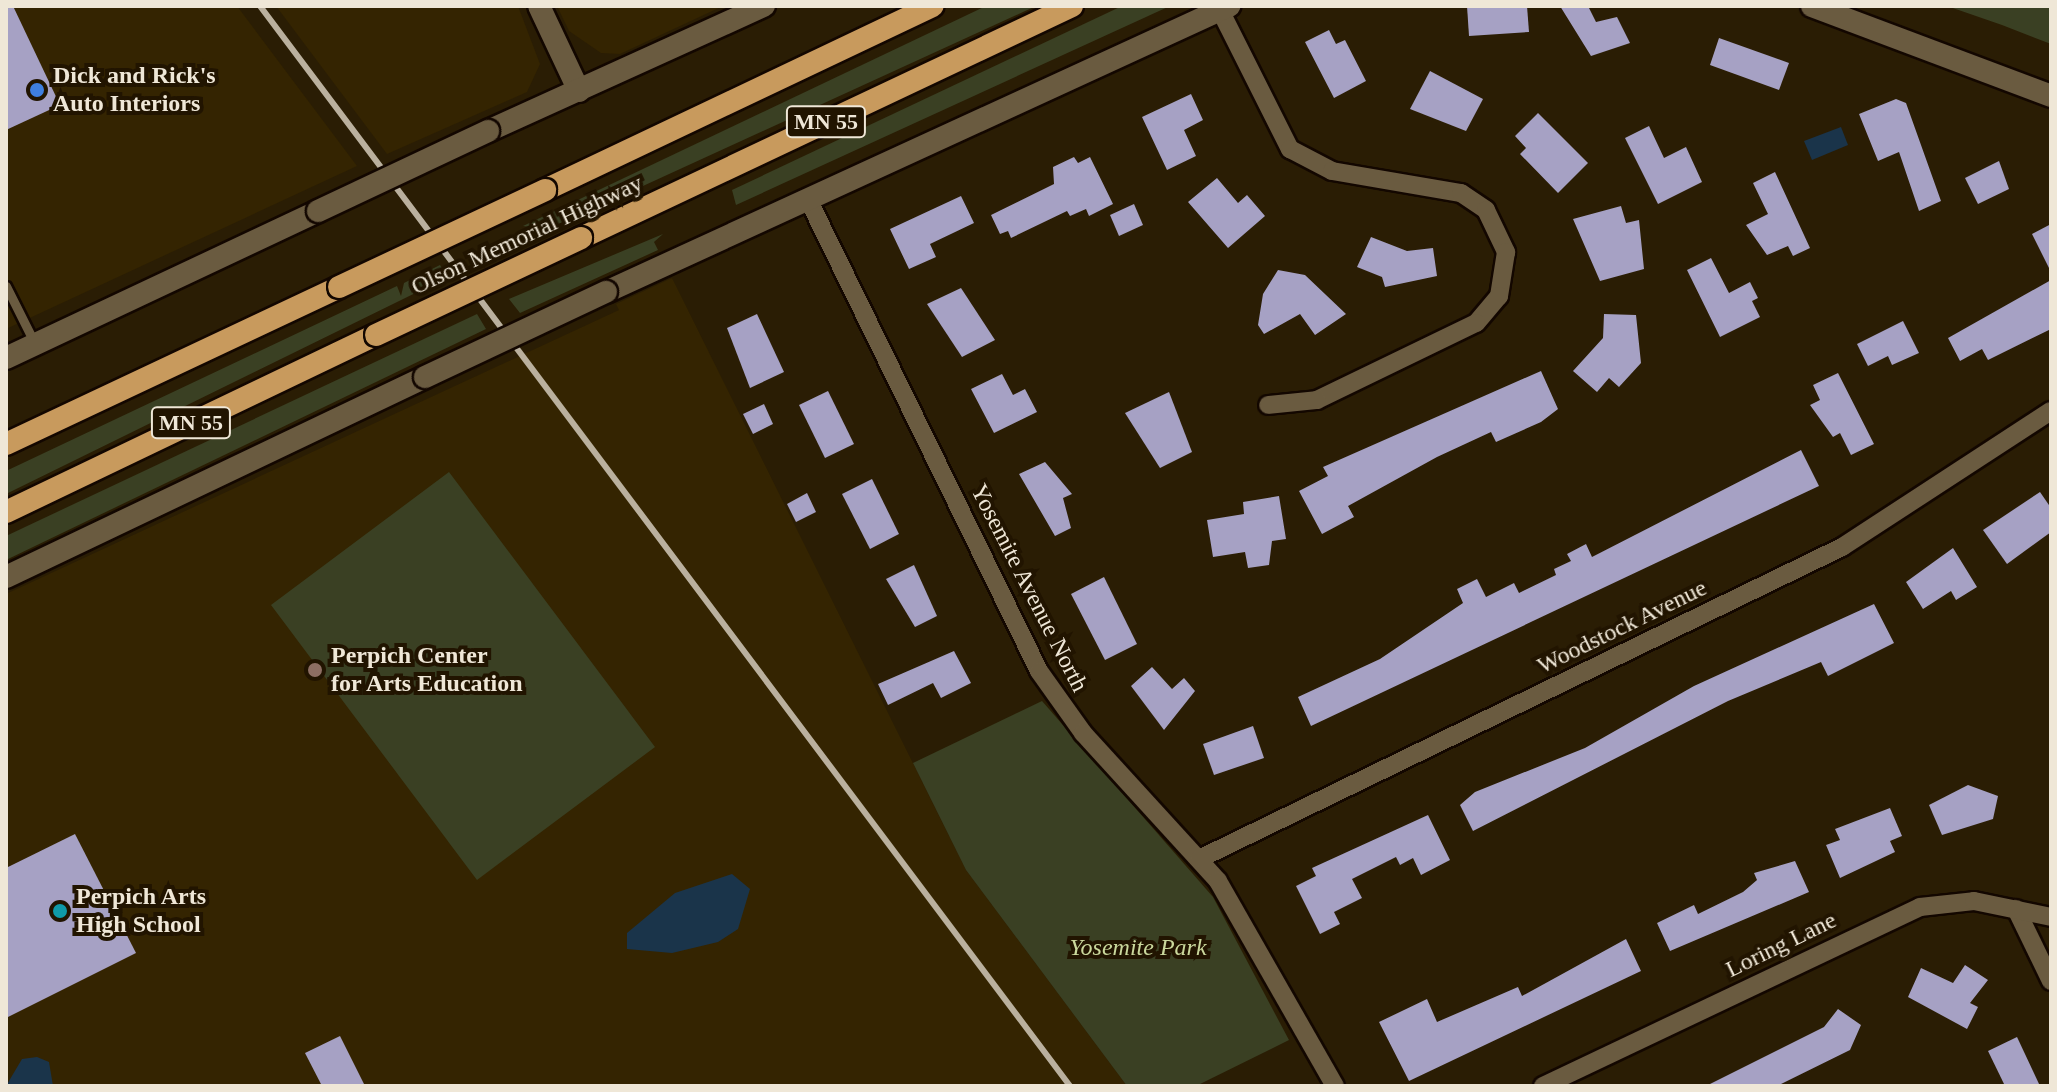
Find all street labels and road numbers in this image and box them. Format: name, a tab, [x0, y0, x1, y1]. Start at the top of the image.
road number: MN 55	[784, 104, 868, 140]
street label: Olson Memorial Highway	[407, 169, 647, 301]
road number: MN 55	[149, 405, 233, 441]
street label: Yosemite Avenue North	[964, 479, 1094, 697]
street label: Woodstock Avenue	[1532, 573, 1712, 681]
street label: Loring Lane	[1721, 906, 1841, 984]

